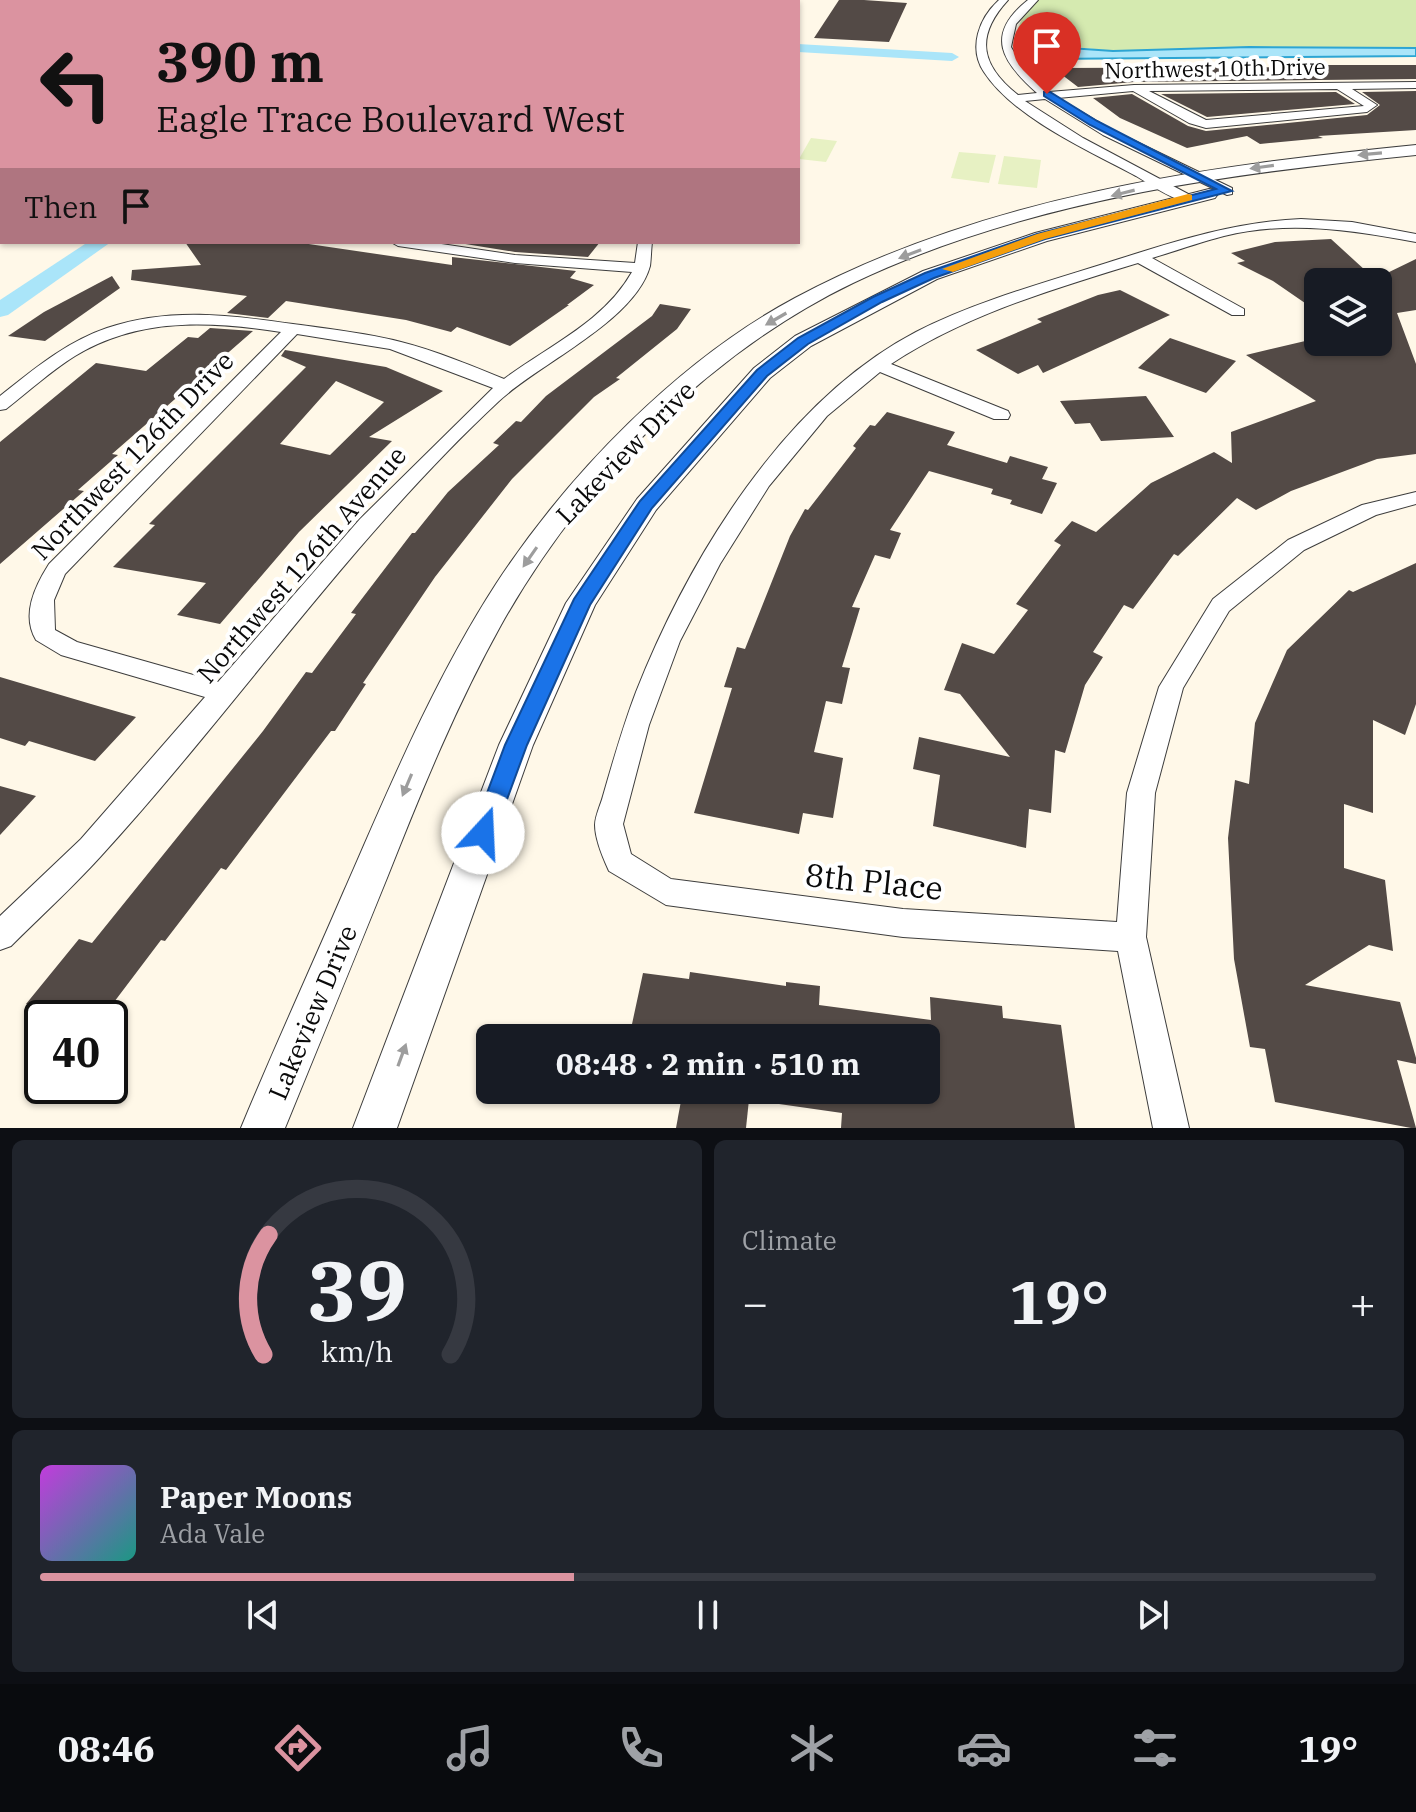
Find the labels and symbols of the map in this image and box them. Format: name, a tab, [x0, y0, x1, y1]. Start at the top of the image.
pin	[1013, 12, 1081, 94]
street label: Northwest 10th Drive	[1104, 52, 1326, 84]
one-way arrow	[1357, 148, 1382, 161]
one-way arrow	[1249, 161, 1274, 174]
one-way arrow	[1111, 187, 1136, 200]
one-way arrow	[898, 248, 922, 261]
one-way arrow	[765, 312, 787, 326]
street label: Northwest 126th Drive	[23, 343, 241, 567]
street label: Lakeview Drive	[548, 373, 702, 531]
street label: Northwest 126th Avenue	[189, 439, 413, 689]
one-way arrow	[523, 546, 539, 567]
one-way arrow	[401, 773, 414, 797]
position arrow	[441, 791, 525, 875]
street label: 8th Place	[803, 853, 945, 909]
street label: Lakeview Drive	[260, 920, 364, 1104]
speed limit sign: 40	[24, 1000, 128, 1104]
one-way arrow	[396, 1043, 409, 1067]

